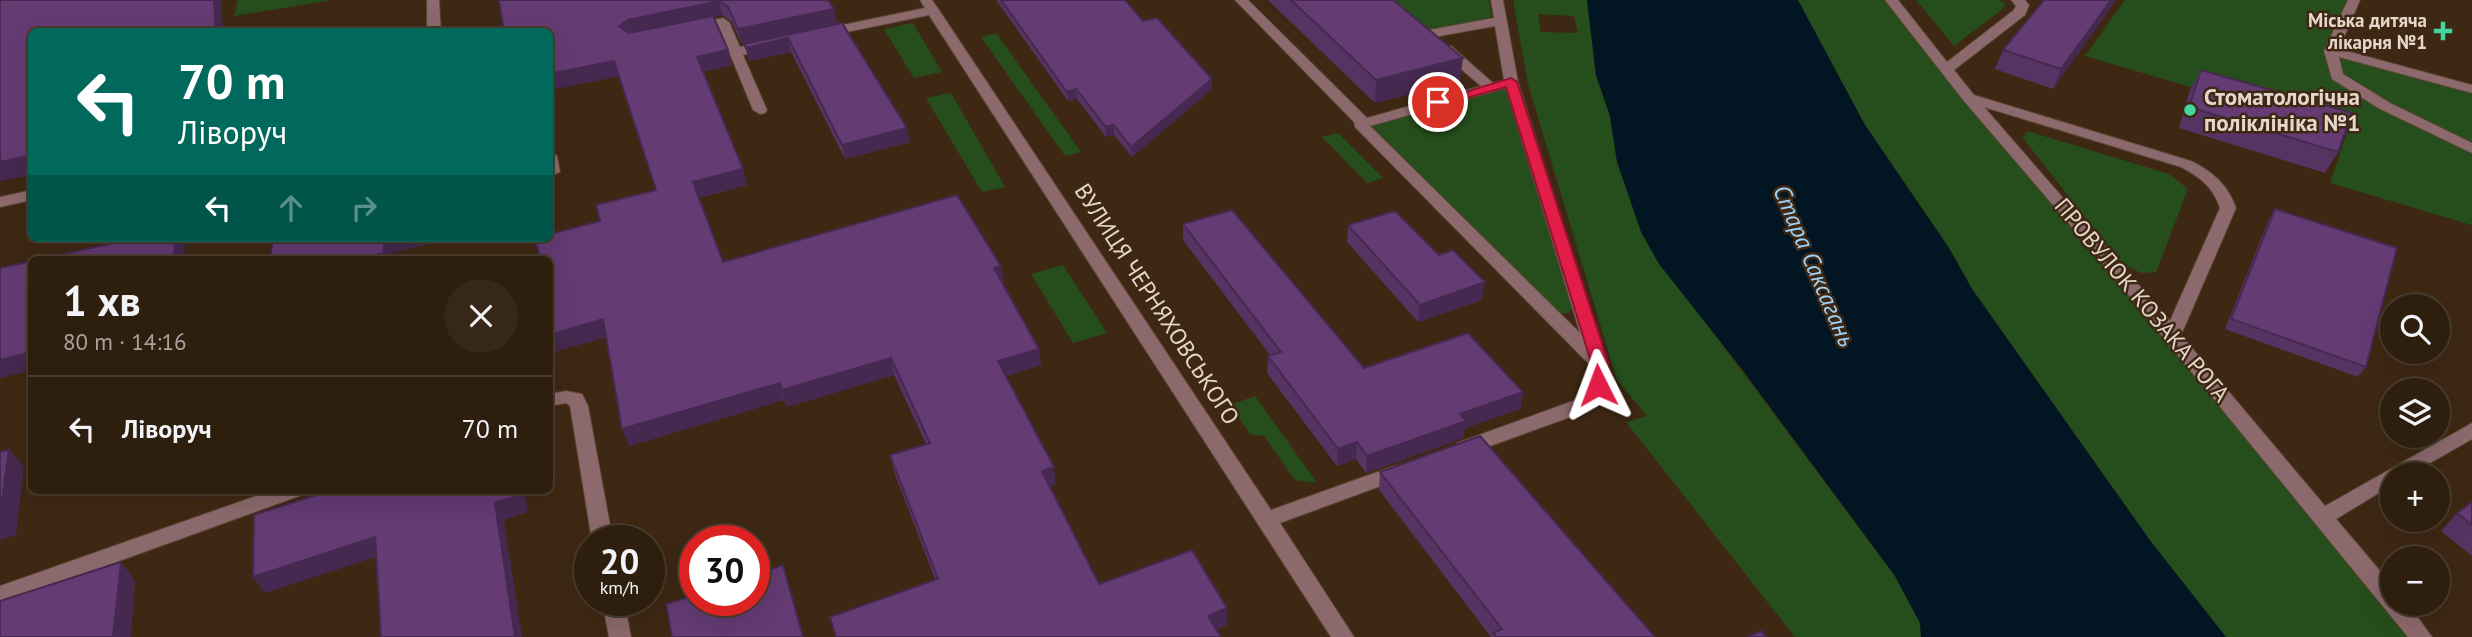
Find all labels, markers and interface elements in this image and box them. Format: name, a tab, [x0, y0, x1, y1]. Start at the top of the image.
place label: Міська дитяча лікарня №1	[2308, 8, 2427, 54]
marker: Міська дитяча лікарня №1	[2433, 21, 2453, 41]
text: 70 m	[178, 49, 285, 113]
icon: left	[63, 56, 154, 147]
pin	[1408, 72, 1468, 132]
place label: Стоматологічна поліклініка №1	[2204, 82, 2360, 137]
icon: arrive	[1419, 83, 1457, 121]
marker: Стоматологічна поліклініка №1	[2182, 102, 2198, 118]
text: Ліворуч	[178, 111, 287, 153]
street label: ВУЛИЦЯ ЧЕРНЯХОВСЬКОГО	[1069, 178, 1246, 430]
water label: Стара Саксагань	[1766, 180, 1863, 351]
icon: left	[199, 189, 237, 227]
icon: ahead	[272, 189, 310, 227]
icon: right	[345, 189, 383, 227]
street label: ПРОВУЛОК КОЗАКА РОГА	[2049, 192, 2237, 408]
text: 1 хв	[63, 273, 141, 328]
button: close	[444, 279, 518, 353]
map controls	[2380, 294, 2450, 616]
button: search	[2380, 294, 2450, 364]
text: 80 m · 14:16	[63, 327, 187, 356]
position arrow	[1561, 348, 1635, 422]
button: layers	[2380, 378, 2450, 448]
icon: left	[63, 410, 101, 448]
text: Ліворуч	[122, 412, 212, 445]
text: 70 m	[462, 412, 518, 445]
button: +	[2380, 462, 2450, 532]
speed limit sign: 30	[679, 525, 770, 616]
text: 20	[600, 538, 639, 584]
button: −	[2380, 546, 2450, 616]
text: km/h	[600, 576, 639, 599]

